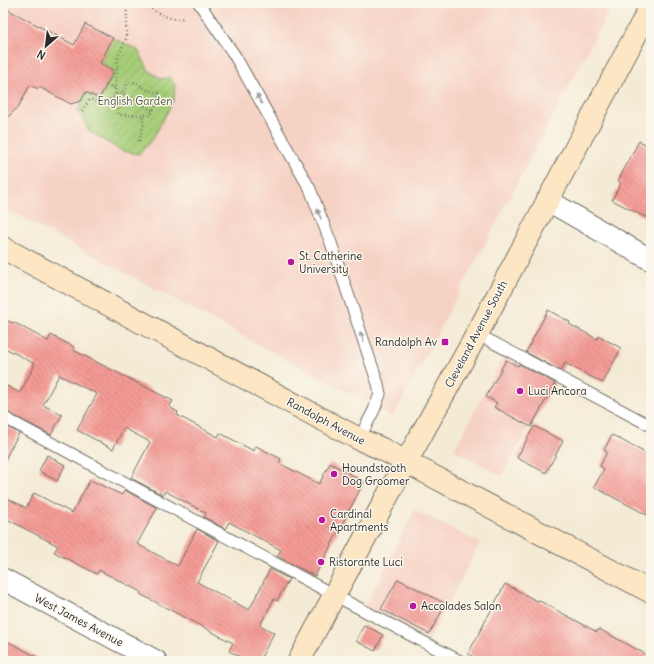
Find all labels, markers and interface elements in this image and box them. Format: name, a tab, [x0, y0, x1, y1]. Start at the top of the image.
north arrow	[26, 26, 66, 66]
text: N	[35, 47, 48, 63]
one-way arrow	[256, 93, 262, 105]
park label: English Garden	[97, 94, 173, 108]
one-way arrow	[316, 207, 322, 219]
place label: St. Catherine University	[299, 249, 362, 276]
marker: St. Catherine University	[286, 257, 296, 267]
street label: Cleveland Avenue South	[442, 278, 510, 390]
one-way arrow	[359, 330, 365, 342]
place label: Randolph Av	[375, 335, 438, 349]
marker: Randolph Av	[440, 337, 450, 347]
place label: Luci Ancora	[528, 384, 587, 398]
marker: Luci Ancora	[515, 386, 525, 396]
street label: Randolph Avenue	[284, 394, 368, 448]
place label: Houndstooth Dog Groomer	[342, 461, 410, 488]
marker: Houndstooth Dog Groomer	[329, 469, 339, 479]
place label: Cardinal Apartments	[330, 507, 388, 534]
marker: Cardinal Apartments	[317, 515, 327, 525]
place label: Ristorante Luci	[329, 555, 403, 569]
marker: Ristorante Luci	[316, 557, 326, 567]
street label: West James Avenue	[32, 591, 126, 649]
place label: Accolades Salon	[421, 599, 501, 613]
marker: Accolades Salon	[408, 601, 418, 611]

